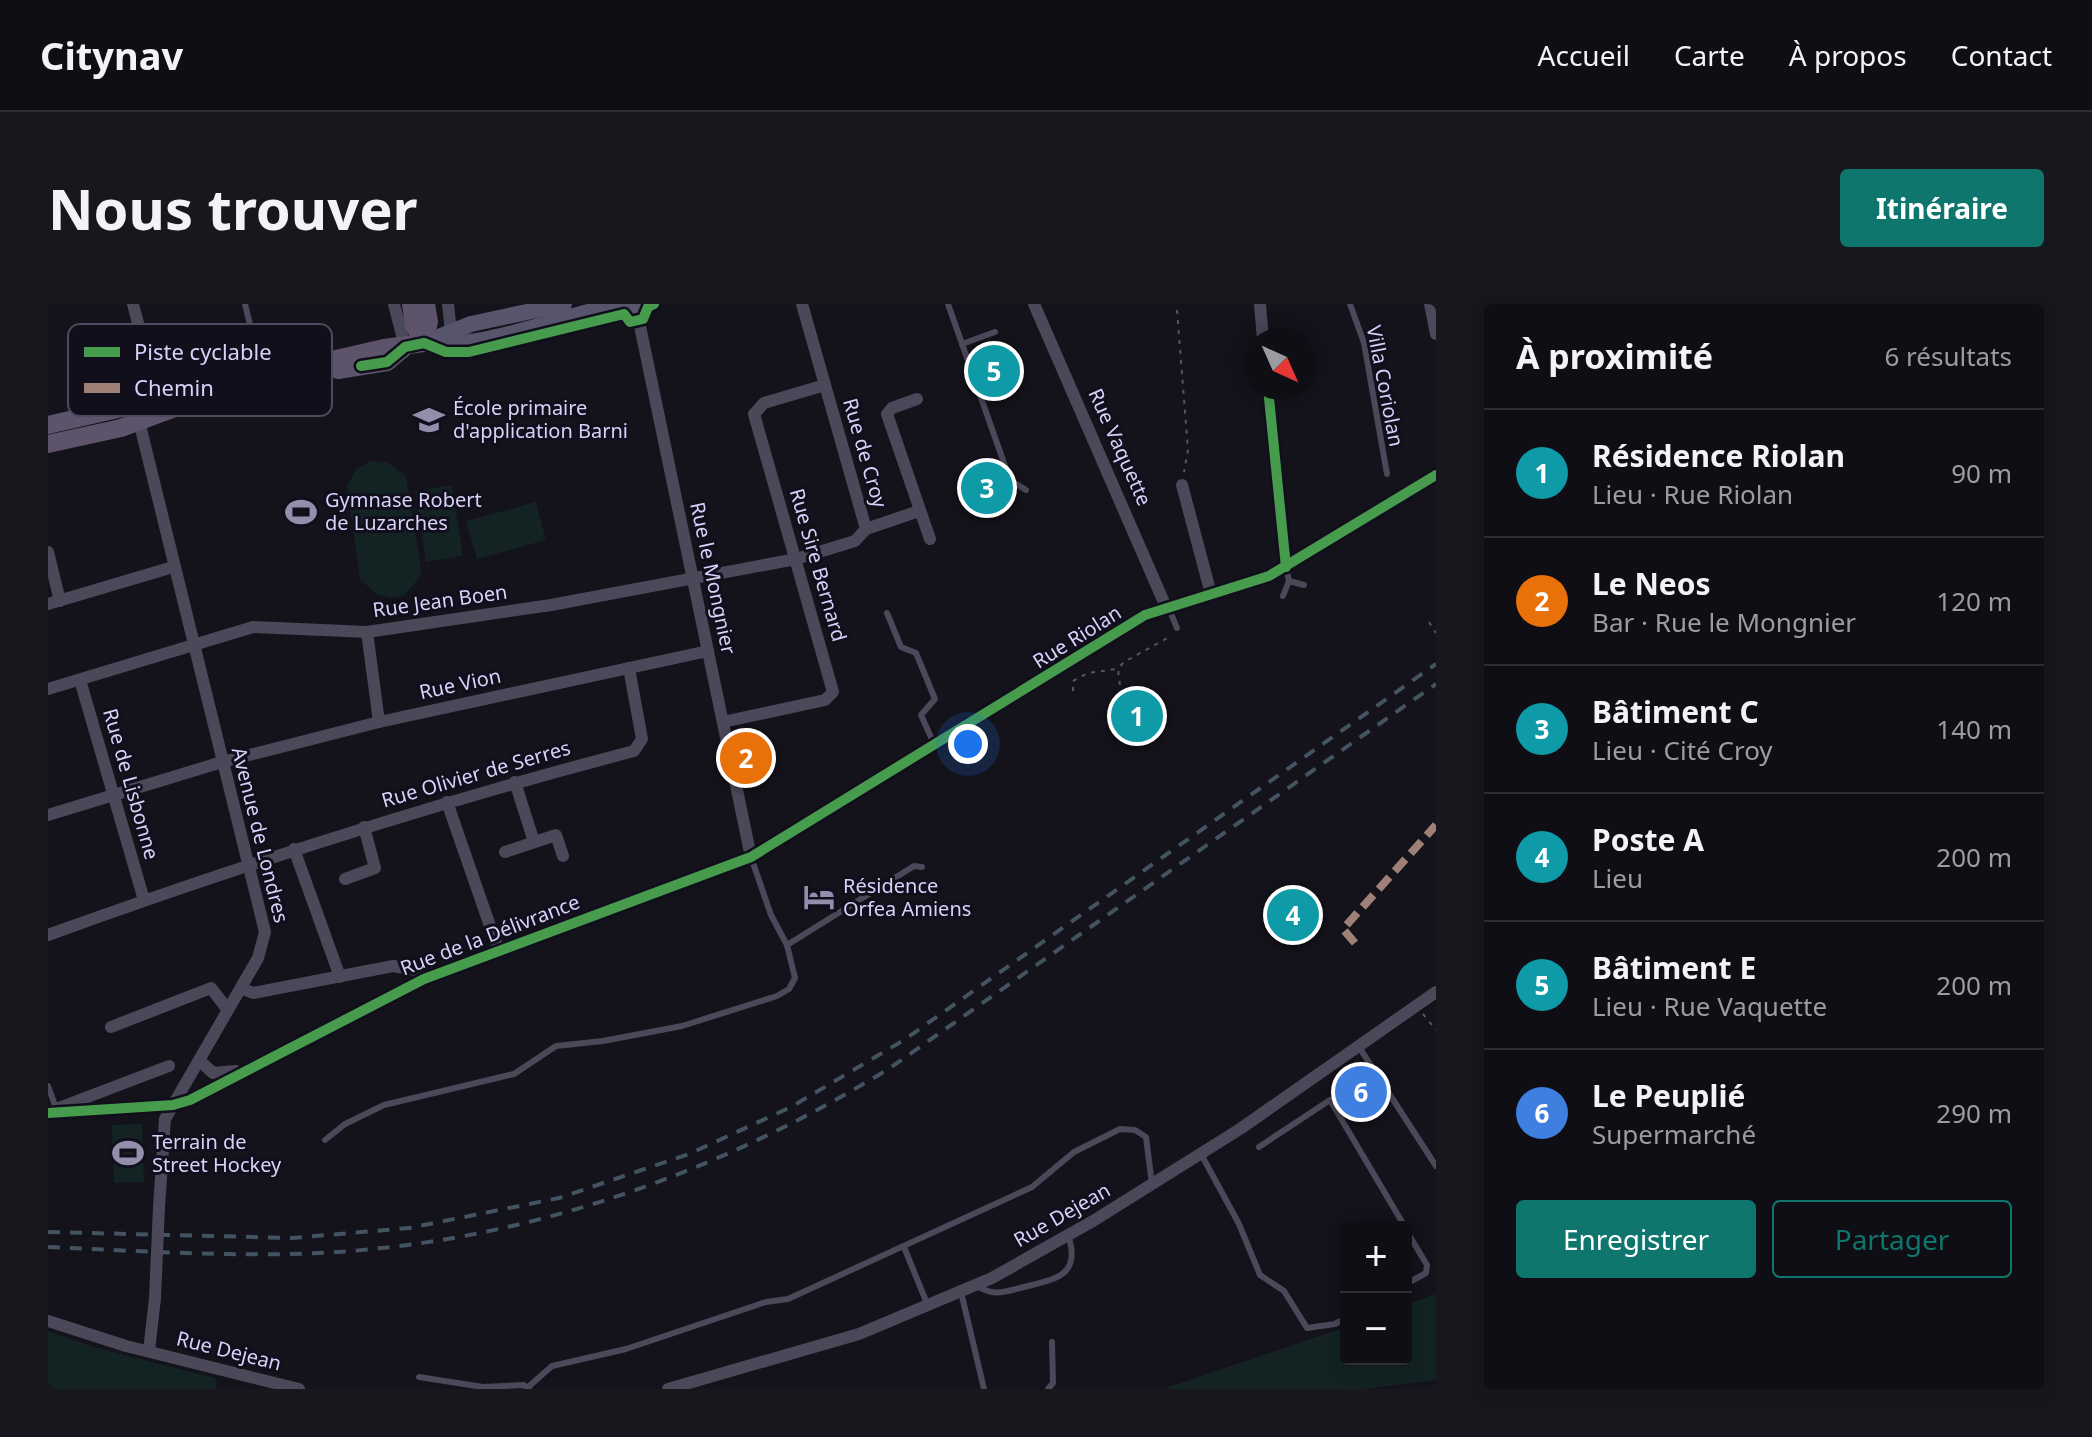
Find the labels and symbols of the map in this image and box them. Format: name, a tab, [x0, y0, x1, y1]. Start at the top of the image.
street label: Villa Coriolan	[1361, 323, 1410, 449]
legend	[68, 324, 332, 416]
north arrow	[1244, 328, 1316, 400]
text: Piste cyclable	[134, 336, 272, 366]
pin: 5	[968, 341, 1020, 401]
text: Chemin	[134, 372, 214, 402]
street label: Rue Vaquette	[1083, 384, 1158, 510]
place label: École primaire d'application Barni	[453, 394, 628, 444]
street label: Rue de Croy	[837, 395, 894, 511]
school or university icon: École primaire d'application Barni	[412, 403, 446, 437]
pin: 3	[961, 458, 1013, 518]
street label: Rue Sire Bernard	[784, 485, 853, 645]
place label: Gymnase Robert de Luzarches	[325, 486, 482, 536]
sports icon: Gymnase Robert de Luzarches	[284, 495, 318, 529]
street label: Rue le Mongnier	[684, 499, 743, 656]
street label: Rue Jean Boen	[371, 578, 509, 623]
street label: Rue Riolan	[1027, 599, 1126, 674]
street label: Rue Vion	[417, 662, 503, 705]
pin: 1	[1111, 686, 1163, 746]
street label: Rue de Lisbonne	[97, 705, 166, 862]
your location	[948, 724, 988, 764]
pin: 2	[720, 728, 772, 788]
street label: Rue Olivier de Serres	[378, 734, 573, 813]
street label: Avenue de Londres	[226, 744, 295, 926]
place label: Résidence Orfea Amiens	[843, 872, 971, 922]
hotel icon: Résidence Orfea Amiens	[802, 880, 836, 914]
pin: 4	[1267, 885, 1319, 945]
street label: Rue de la Délivrance	[396, 888, 584, 981]
pin: 6	[1335, 1062, 1387, 1122]
place label: Terrain de Street Hockey	[152, 1128, 282, 1178]
sports icon: Terrain de Street Hockey	[111, 1136, 145, 1170]
street label: Rue Dejean	[1009, 1176, 1115, 1253]
street label: Rue Dejean	[174, 1324, 284, 1377]

